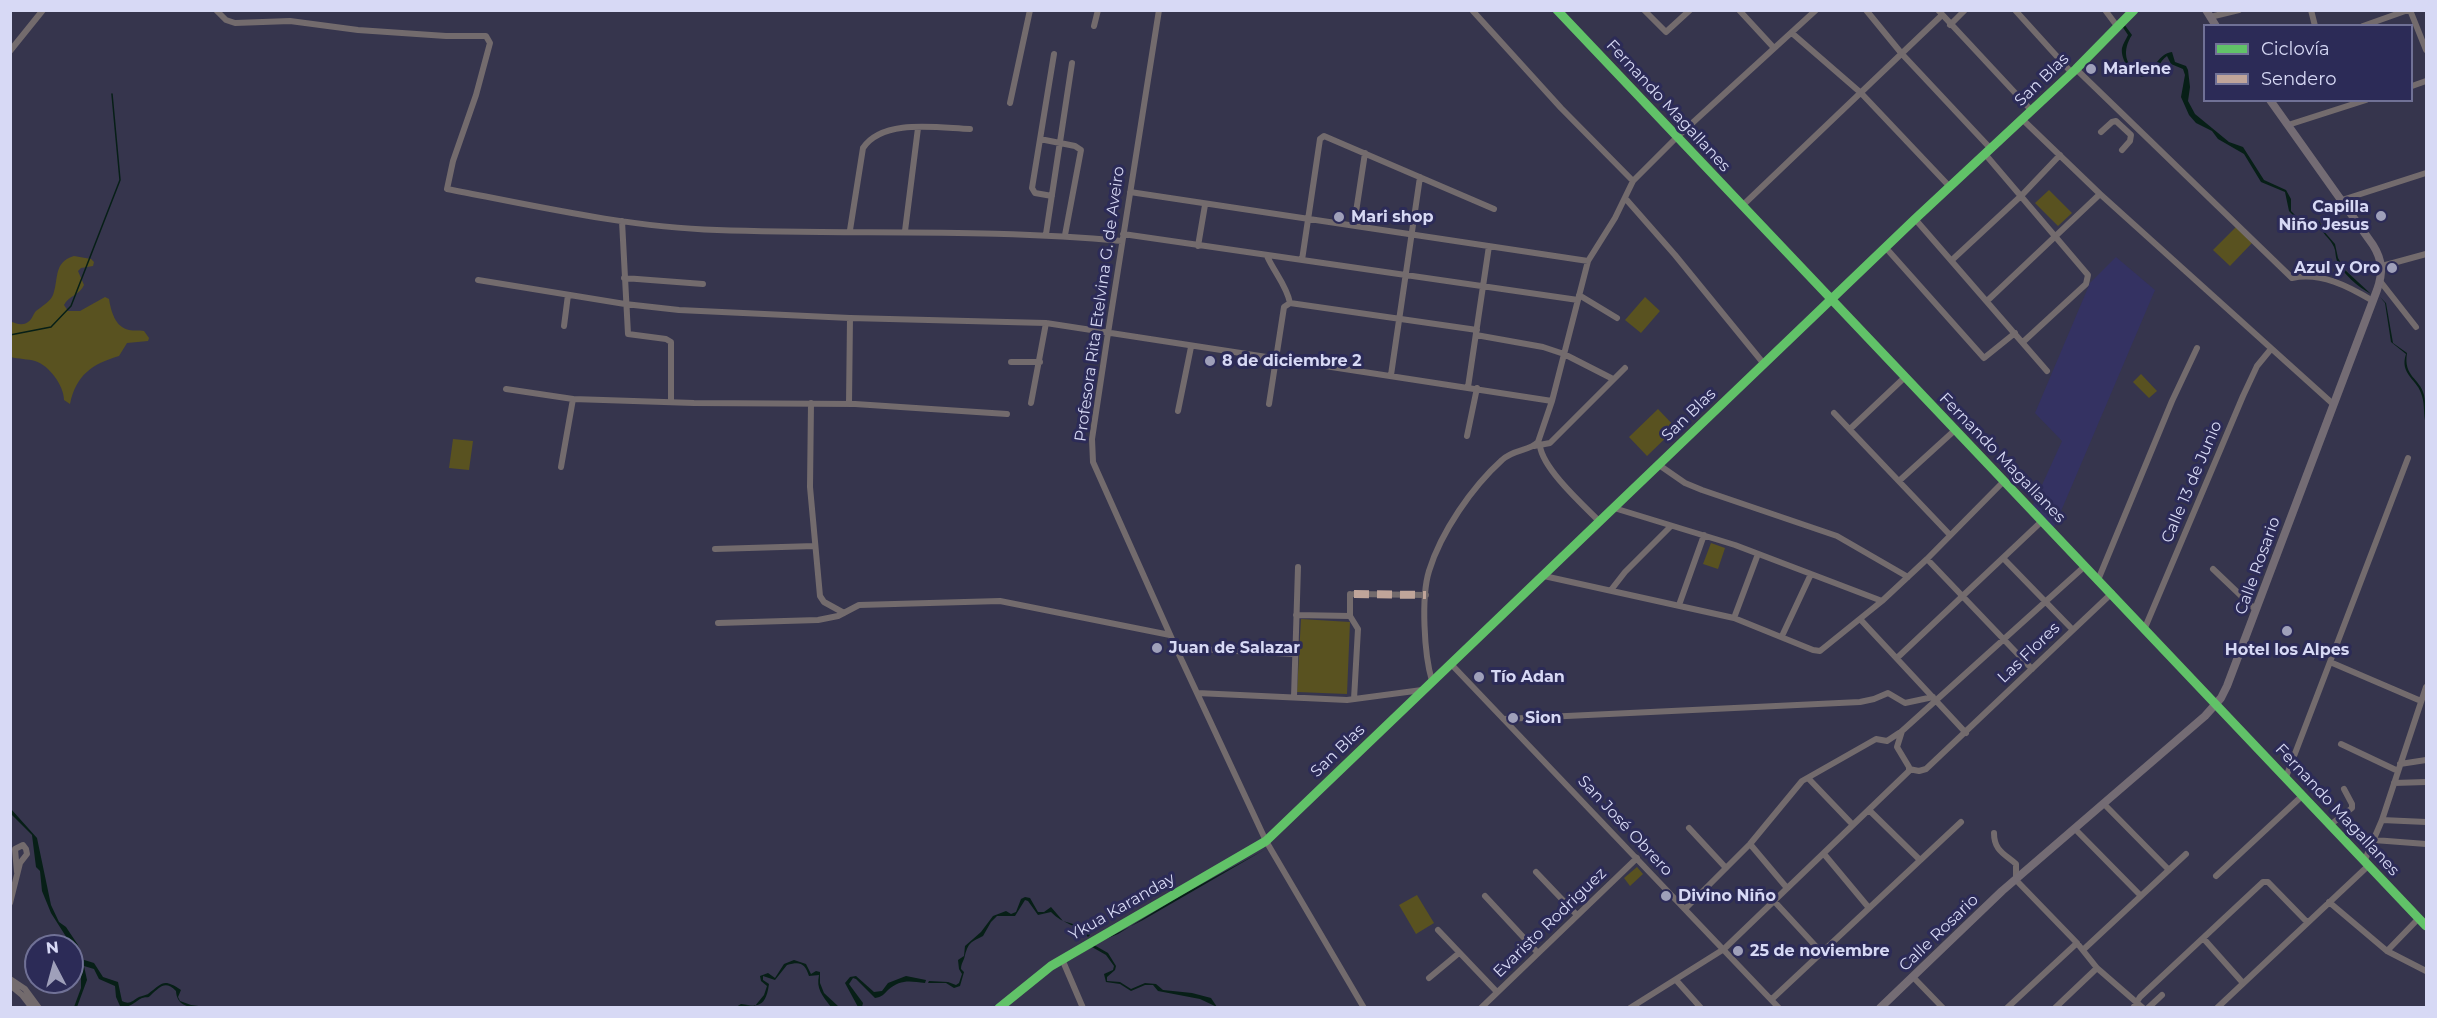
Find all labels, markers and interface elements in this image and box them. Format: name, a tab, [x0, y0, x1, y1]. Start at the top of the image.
legend	[2203, 24, 2413, 102]
street label: Fernando Magallanes	[1602, 36, 1734, 176]
text: Ciclovía	[2261, 38, 2330, 60]
street label: San Blas	[2011, 50, 2073, 110]
place label: Marlene	[2103, 59, 2171, 79]
marker: Marlene	[2084, 62, 2098, 76]
text: Sendero	[2261, 68, 2336, 90]
street label: Profesora Rita Etelvina G. de Aveiro	[1071, 165, 1129, 443]
place label: Capilla Niño Jesus	[2278, 197, 2369, 235]
place label: Mari shop	[1351, 207, 1433, 227]
marker: Capilla Niño Jesus	[2374, 209, 2388, 223]
marker: Mari shop	[1332, 210, 1346, 224]
place label: Azul y Oro	[2294, 258, 2380, 278]
marker: Azul y Oro	[2385, 261, 2399, 275]
place label: 8 de diciembre 2	[1222, 351, 1362, 371]
marker: 8 de diciembre 2	[1203, 354, 1217, 368]
street label: San Blas	[1658, 385, 1720, 445]
street label: Fernando Magallanes	[1935, 389, 2069, 527]
street label: Calle 13 de Junio	[2158, 418, 2226, 546]
street label: Calle Rosario	[2231, 515, 2285, 617]
street label: Las Flores	[1994, 619, 2064, 687]
marker: Hotel los Alpes	[2280, 624, 2294, 638]
place label: Juan de Salazar	[1169, 638, 1300, 658]
place label: Hotel los Alpes	[2225, 640, 2349, 660]
marker: Juan de Salazar	[1150, 641, 1164, 655]
place label: Tío Adan	[1491, 667, 1565, 687]
marker: Tío Adan	[1472, 670, 1486, 684]
place label: Sion	[1525, 708, 1562, 728]
marker: Sion	[1506, 711, 1520, 725]
street label: San Blas	[1307, 721, 1369, 781]
street label: Fernando Magallanes	[2271, 740, 2403, 880]
street label: San José Obrero	[1574, 772, 1676, 880]
street label: Evaristo Rodriguez	[1490, 864, 1610, 982]
street label: Ykua Karanday	[1066, 869, 1178, 945]
place label: Divino Niño	[1678, 886, 1776, 906]
marker: Divino Niño	[1659, 889, 1673, 903]
street label: Calle Rosario	[1895, 890, 1983, 976]
north arrow	[24, 934, 84, 994]
text: N	[45, 937, 60, 958]
place label: 25 de noviembre	[1750, 941, 1890, 961]
marker: 25 de noviembre	[1731, 944, 1745, 958]

